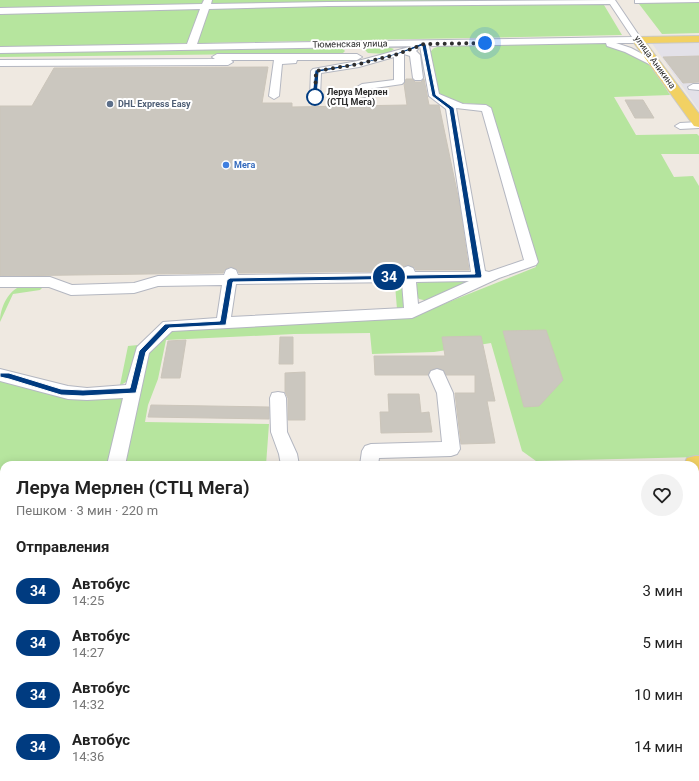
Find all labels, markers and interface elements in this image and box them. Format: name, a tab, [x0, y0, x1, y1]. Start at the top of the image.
your location	[475, 33, 495, 53]
street label: улица Аникина	[632, 33, 678, 91]
street label: Тюменская улица	[312, 38, 388, 50]
place label: Леруа Мерлен (СТЦ Мега)	[327, 87, 388, 108]
marker: Леруа Мерлен (СТЦ Мега)	[306, 88, 324, 106]
marker: DHL Express Easy	[105, 99, 115, 109]
place label: DHL Express Easy	[118, 99, 191, 109]
marker: Мега	[221, 160, 231, 170]
place label: Мега	[234, 160, 256, 170]
line badge: 34	[371, 264, 407, 290]
text: 34	[381, 269, 397, 285]
button: heart	[641, 474, 683, 516]
text: Леруа Мерлен (СТЦ Мега)	[16, 476, 250, 499]
text: Пешком · 3 мин · 220 m	[16, 503, 158, 518]
text: Отправления	[16, 538, 109, 556]
text: Автобус	[72, 575, 130, 593]
text: 3 мин	[642, 582, 683, 600]
text: 34	[30, 583, 46, 599]
text: 14:25	[72, 593, 104, 608]
text: Автобус	[72, 627, 130, 645]
text: 5 мин	[642, 634, 683, 652]
text: 34	[30, 635, 46, 651]
text: 14:27	[72, 645, 104, 660]
text: Автобус	[72, 679, 130, 697]
text: 10 мин	[634, 686, 683, 704]
text: 34	[30, 687, 46, 703]
text: 14:32	[72, 697, 104, 712]
text: Автобус	[72, 731, 130, 749]
text: 14 мин	[634, 738, 683, 756]
text: 34	[30, 739, 46, 755]
text: 14:36	[72, 749, 104, 764]

